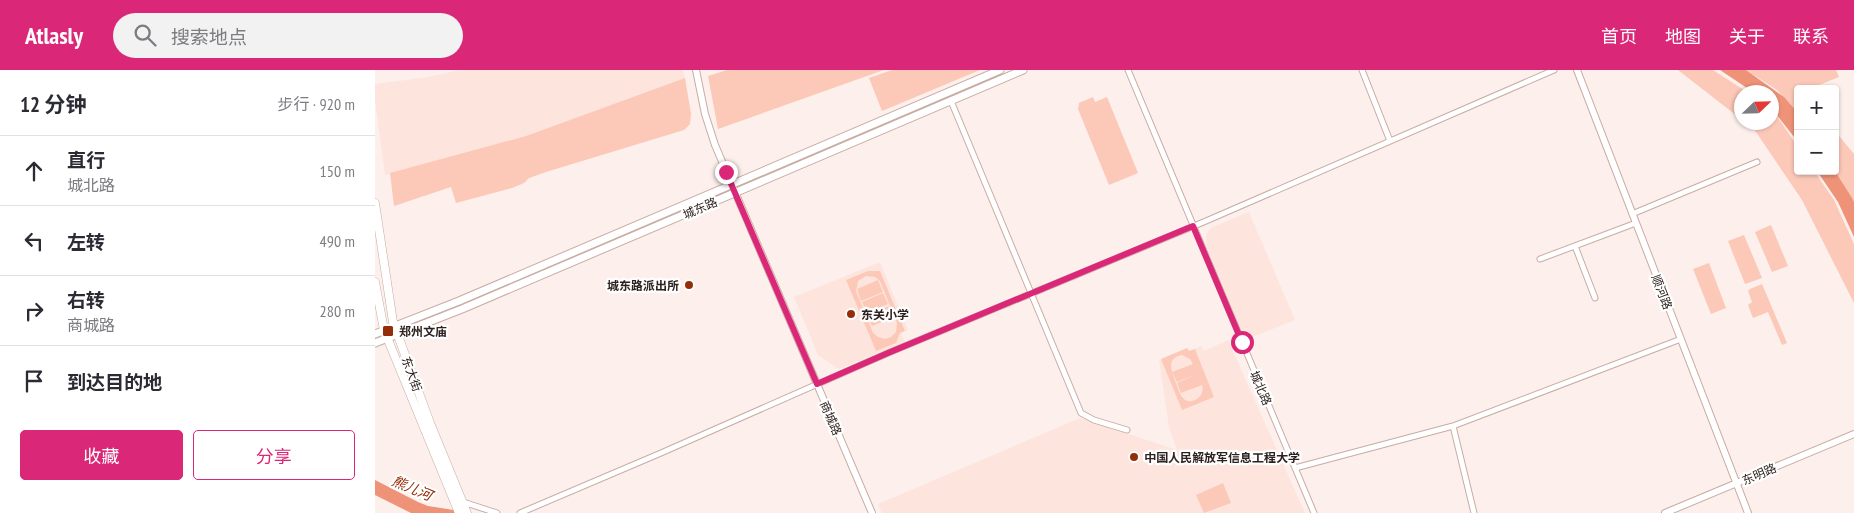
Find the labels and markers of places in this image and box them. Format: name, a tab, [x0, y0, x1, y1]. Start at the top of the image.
place label: 城东路派出所	[607, 278, 679, 293]
marker: 城东路派出所	[683, 279, 695, 291]
place label: 东关小学	[861, 307, 909, 322]
marker: 东关小学	[845, 308, 857, 320]
marker: 郑州文庙	[381, 324, 395, 338]
place label: 郑州文庙	[399, 324, 447, 339]
place label: 中国人民解放军信息工程大学	[1144, 450, 1300, 465]
marker: 中国人民解放军信息工程大学	[1128, 451, 1140, 463]

